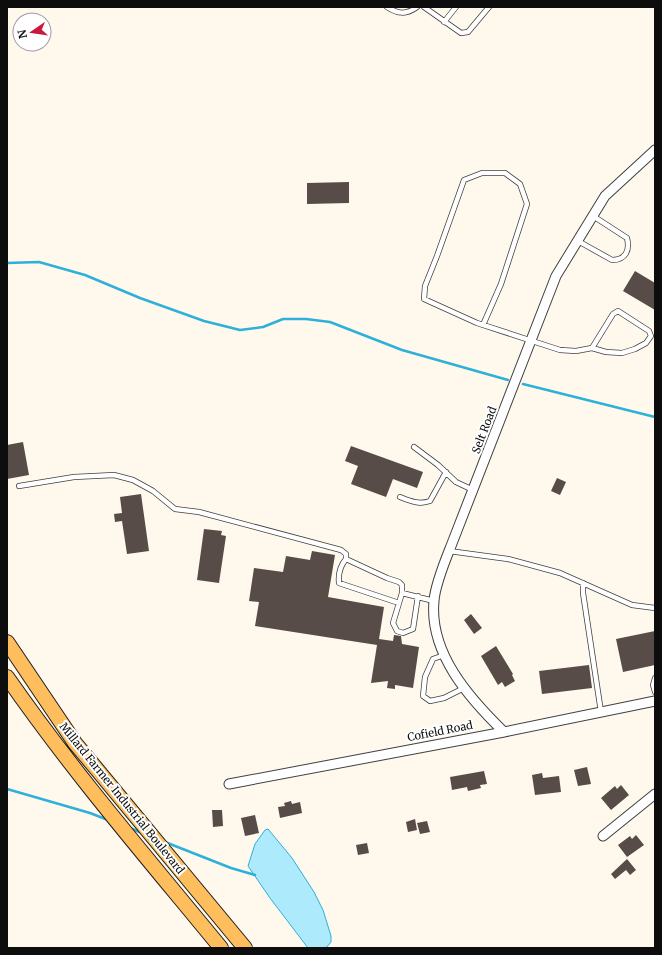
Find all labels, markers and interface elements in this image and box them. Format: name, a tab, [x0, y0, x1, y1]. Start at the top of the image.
north arrow	[12, 12, 52, 52]
text: N	[14, 28, 30, 40]
street label: Selt Road	[469, 404, 499, 456]
street label: Cofield Road	[406, 718, 474, 744]
street label: Millard Farmer Industrial Boulevard	[57, 719, 188, 877]

